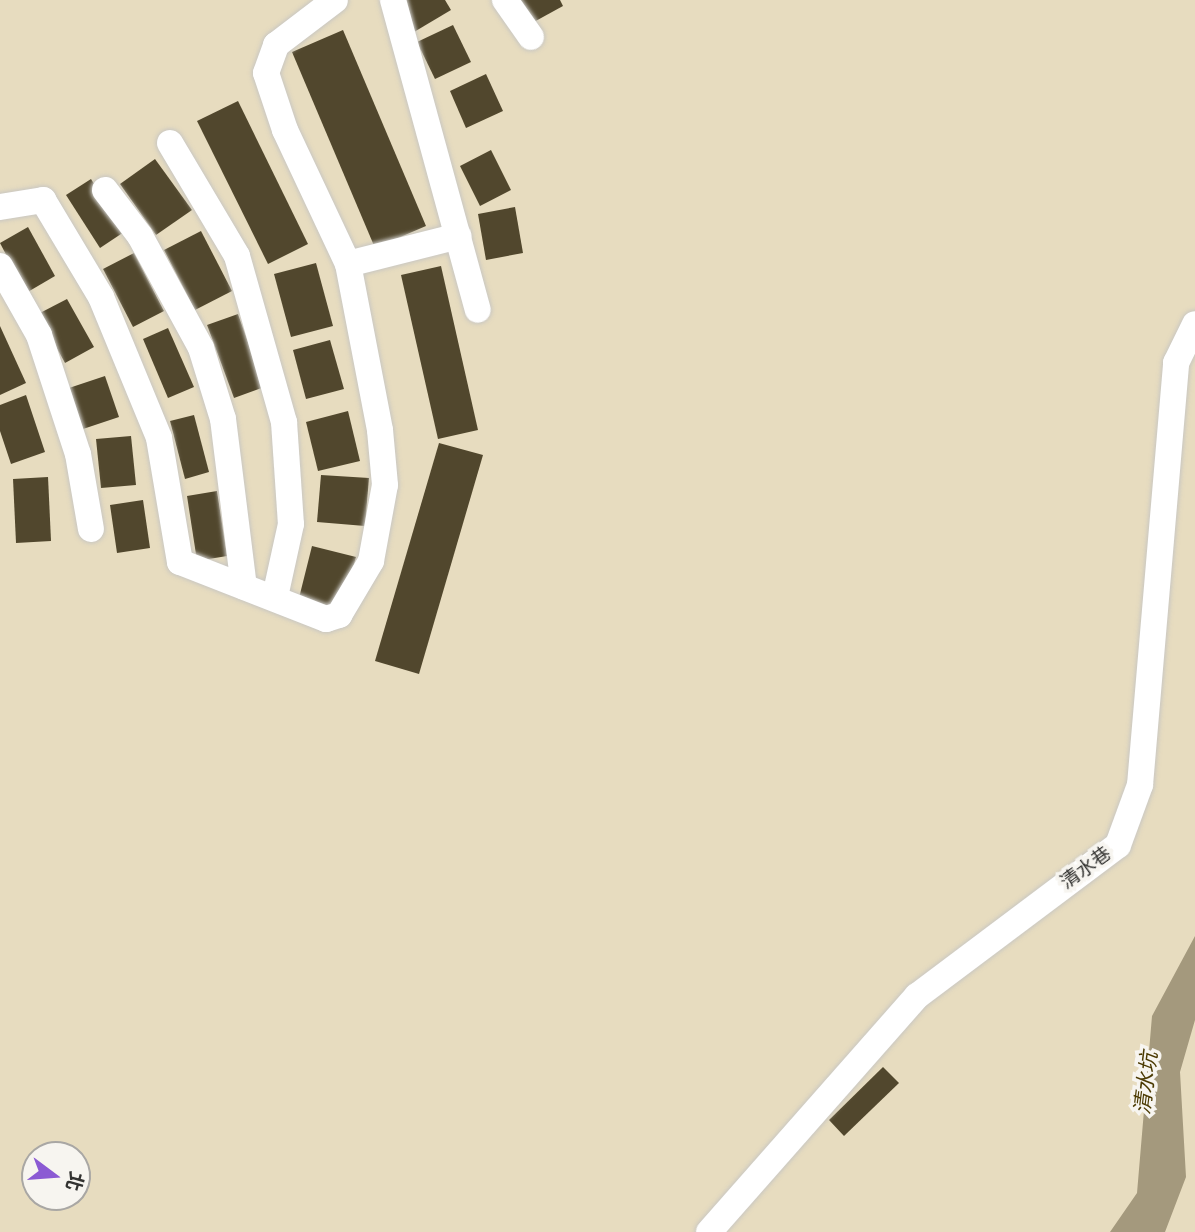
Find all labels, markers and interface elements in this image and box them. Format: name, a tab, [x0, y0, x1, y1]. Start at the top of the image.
street label: 清水巷	[1056, 842, 1116, 894]
water label: 清水坑	[1130, 1050, 1162, 1116]
north arrow	[21, 1141, 91, 1211]
text: 北	[61, 1169, 88, 1194]

